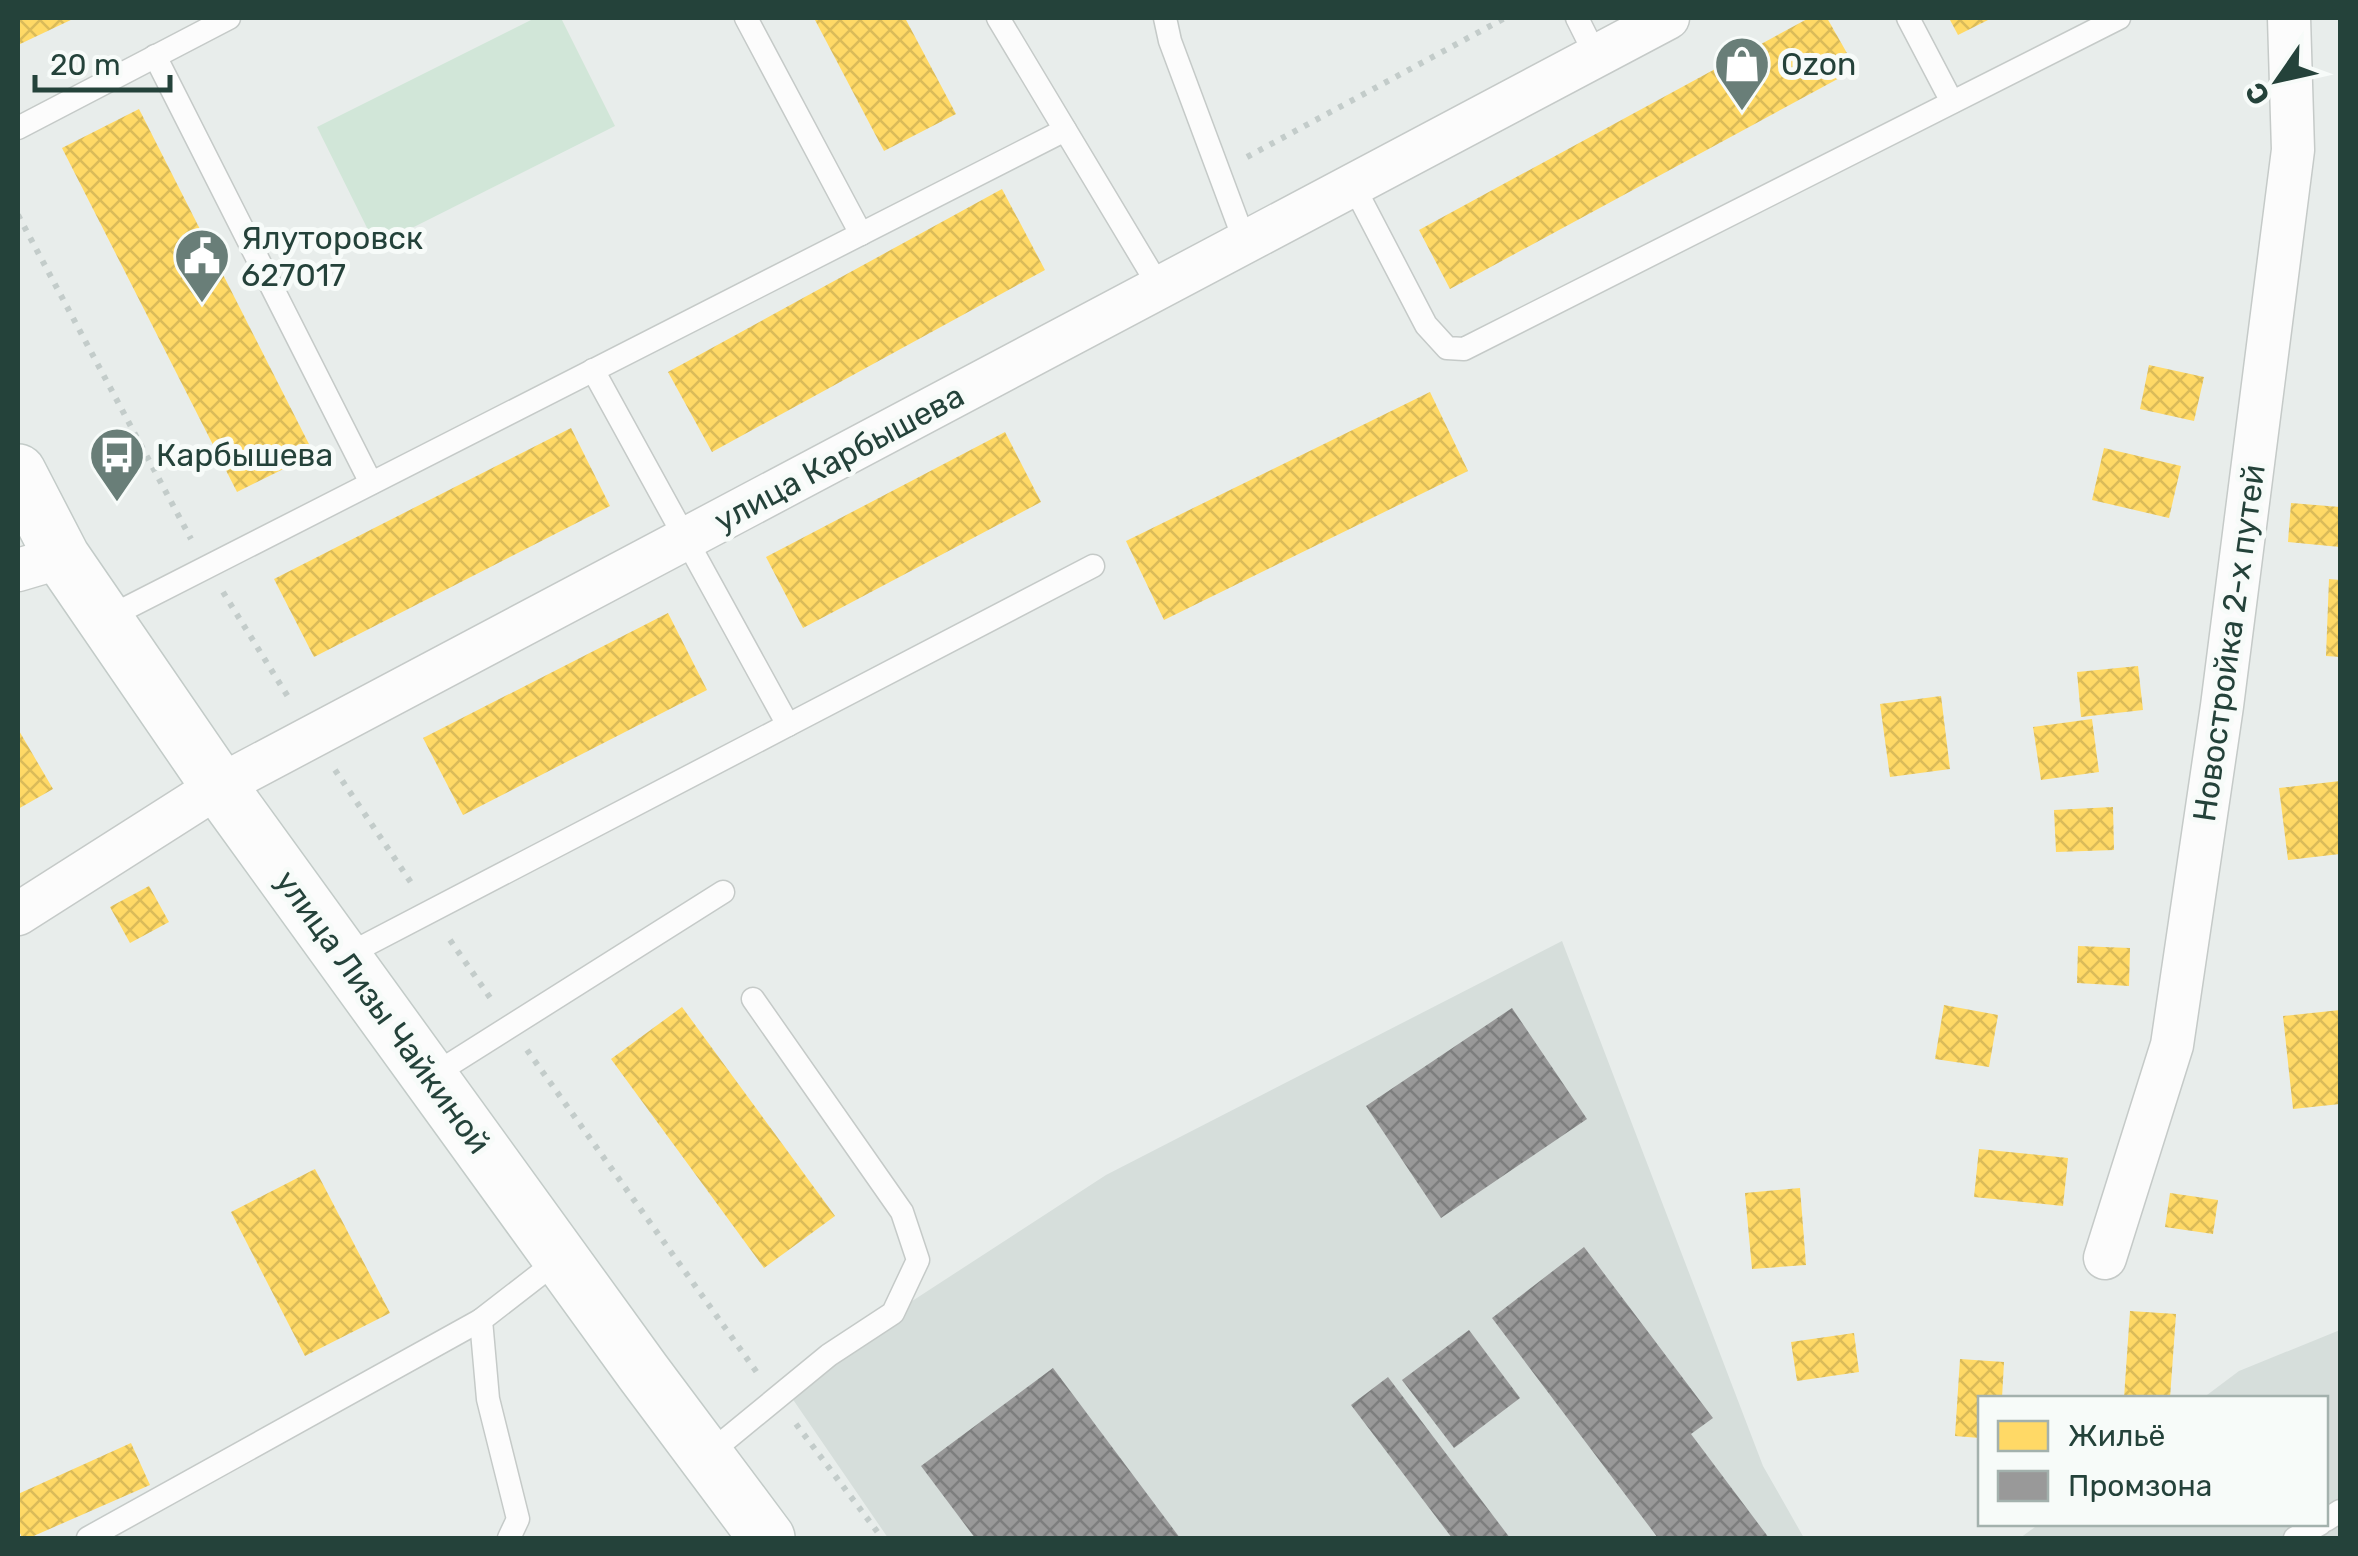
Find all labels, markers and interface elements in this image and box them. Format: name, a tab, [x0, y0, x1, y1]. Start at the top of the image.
scale bar	[35, 30, 170, 92]
north arrow	[2228, 30, 2328, 130]
shop icon: Ozon	[1712, 34, 1772, 113]
place label: Ozon	[1781, 45, 1857, 83]
text: 20 m	[50, 47, 121, 83]
text: С	[2239, 76, 2277, 111]
place label: Ялуторовск 627017	[241, 219, 423, 294]
public building icon: Ялуторовск 627017	[172, 226, 232, 305]
street label: улица Карбышева	[708, 376, 970, 540]
bus stop icon: Карбышева	[87, 425, 147, 504]
place label: Карбышева	[156, 436, 333, 474]
street label: Новостройка 2-х путей	[2185, 462, 2273, 824]
street label: улица Лизы Чайкиной	[267, 863, 499, 1161]
legend	[1978, 1396, 2328, 1526]
text: Жильё	[2068, 1418, 2165, 1454]
text: Промзона	[2068, 1468, 2212, 1504]

